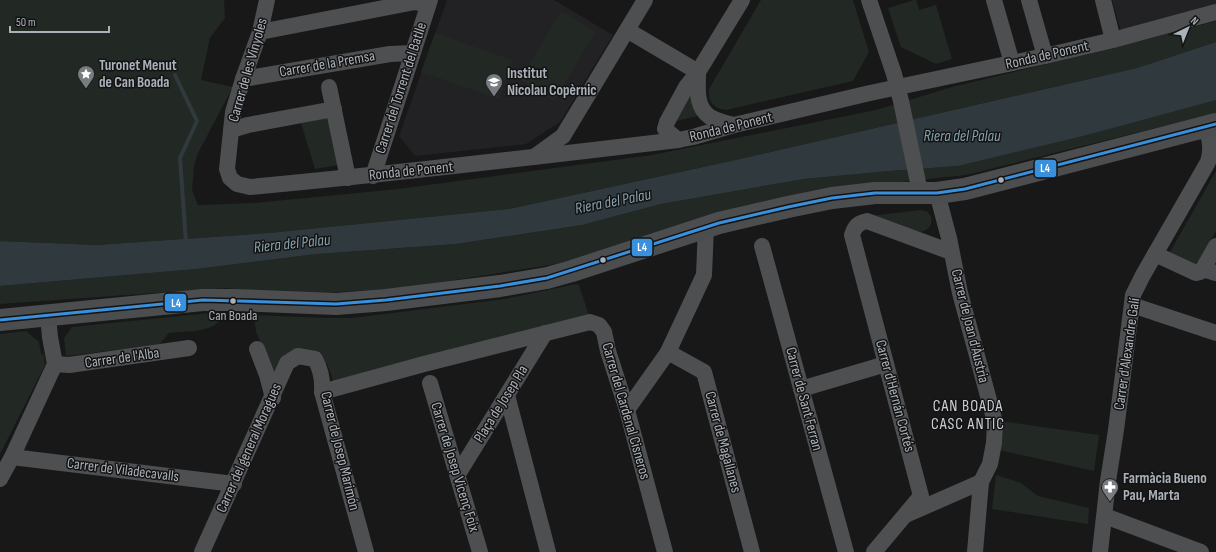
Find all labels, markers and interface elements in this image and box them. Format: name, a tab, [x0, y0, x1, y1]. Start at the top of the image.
scale bar	[10, 8, 109, 34]
north arrow	[1168, 8, 1208, 48]
text: N	[1188, 14, 1201, 28]
text: 50 m	[16, 15, 36, 30]
street label: Carrer de les Vinyoles	[224, 16, 272, 124]
street label: Carrer del Torrent del Batlle	[371, 20, 431, 156]
street label: Ronda de Ponent	[1004, 36, 1091, 74]
street label: Carrer de la Premsa	[278, 46, 376, 82]
place label: Turonet Menut de Can Boada	[99, 56, 177, 92]
place icon: Turonet Menut de Can Boada	[76, 64, 96, 89]
place label: Institut Nicolau Copèrnic	[507, 64, 597, 100]
school or university icon: Institut Nicolau Copèrnic	[484, 72, 504, 97]
street label: Ronda de Ponent	[688, 107, 775, 146]
water label: Riera del Palau	[924, 127, 1001, 146]
street label: Ronda de Ponent	[368, 157, 454, 185]
line badge: L4	[1034, 159, 1057, 178]
text: L4	[1040, 162, 1050, 175]
unlabelled marker	[996, 175, 1006, 185]
water label: Riera del Palau	[573, 185, 653, 219]
water label: Riera del Palau	[253, 230, 332, 257]
line badge: L4	[631, 238, 653, 257]
text: L4	[637, 241, 647, 254]
unlabelled marker	[598, 255, 608, 265]
street label: Carrer de Joan d'Àustria	[947, 267, 993, 385]
line badge: L4	[164, 293, 187, 312]
marker: Can Boada	[228, 296, 238, 306]
text: L4	[171, 297, 181, 310]
street label: Carrer d'Alexandre Galí	[1110, 297, 1144, 411]
place label: Can Boada	[209, 307, 257, 324]
street label: Carrer d'Hernán Cortés	[871, 338, 919, 454]
street label: Carrer del Cardenal Cisneros	[597, 340, 655, 482]
street label: Carrer de l'Alba	[83, 343, 161, 373]
street label: Carrer de Sant Ferran	[781, 345, 827, 453]
street label: Plaça de Josep Pla	[470, 362, 532, 446]
street label: Carrer del general Moragues	[212, 380, 286, 516]
street label: Carrer de Magallanes	[700, 389, 746, 495]
street label: Carrer de Josep Marimón	[316, 390, 364, 512]
district label: CAN BOADA CASC ANTIC	[931, 397, 1005, 434]
street label: Carrer de Josep Vicenç Foix	[426, 400, 484, 534]
street label: Carrer de Viladecavalls	[66, 454, 180, 486]
place label: Farmàcia Bueno Pau, Marta	[1123, 469, 1207, 505]
pharmacy icon: Farmàcia Bueno Pau, Marta	[1100, 477, 1120, 502]

